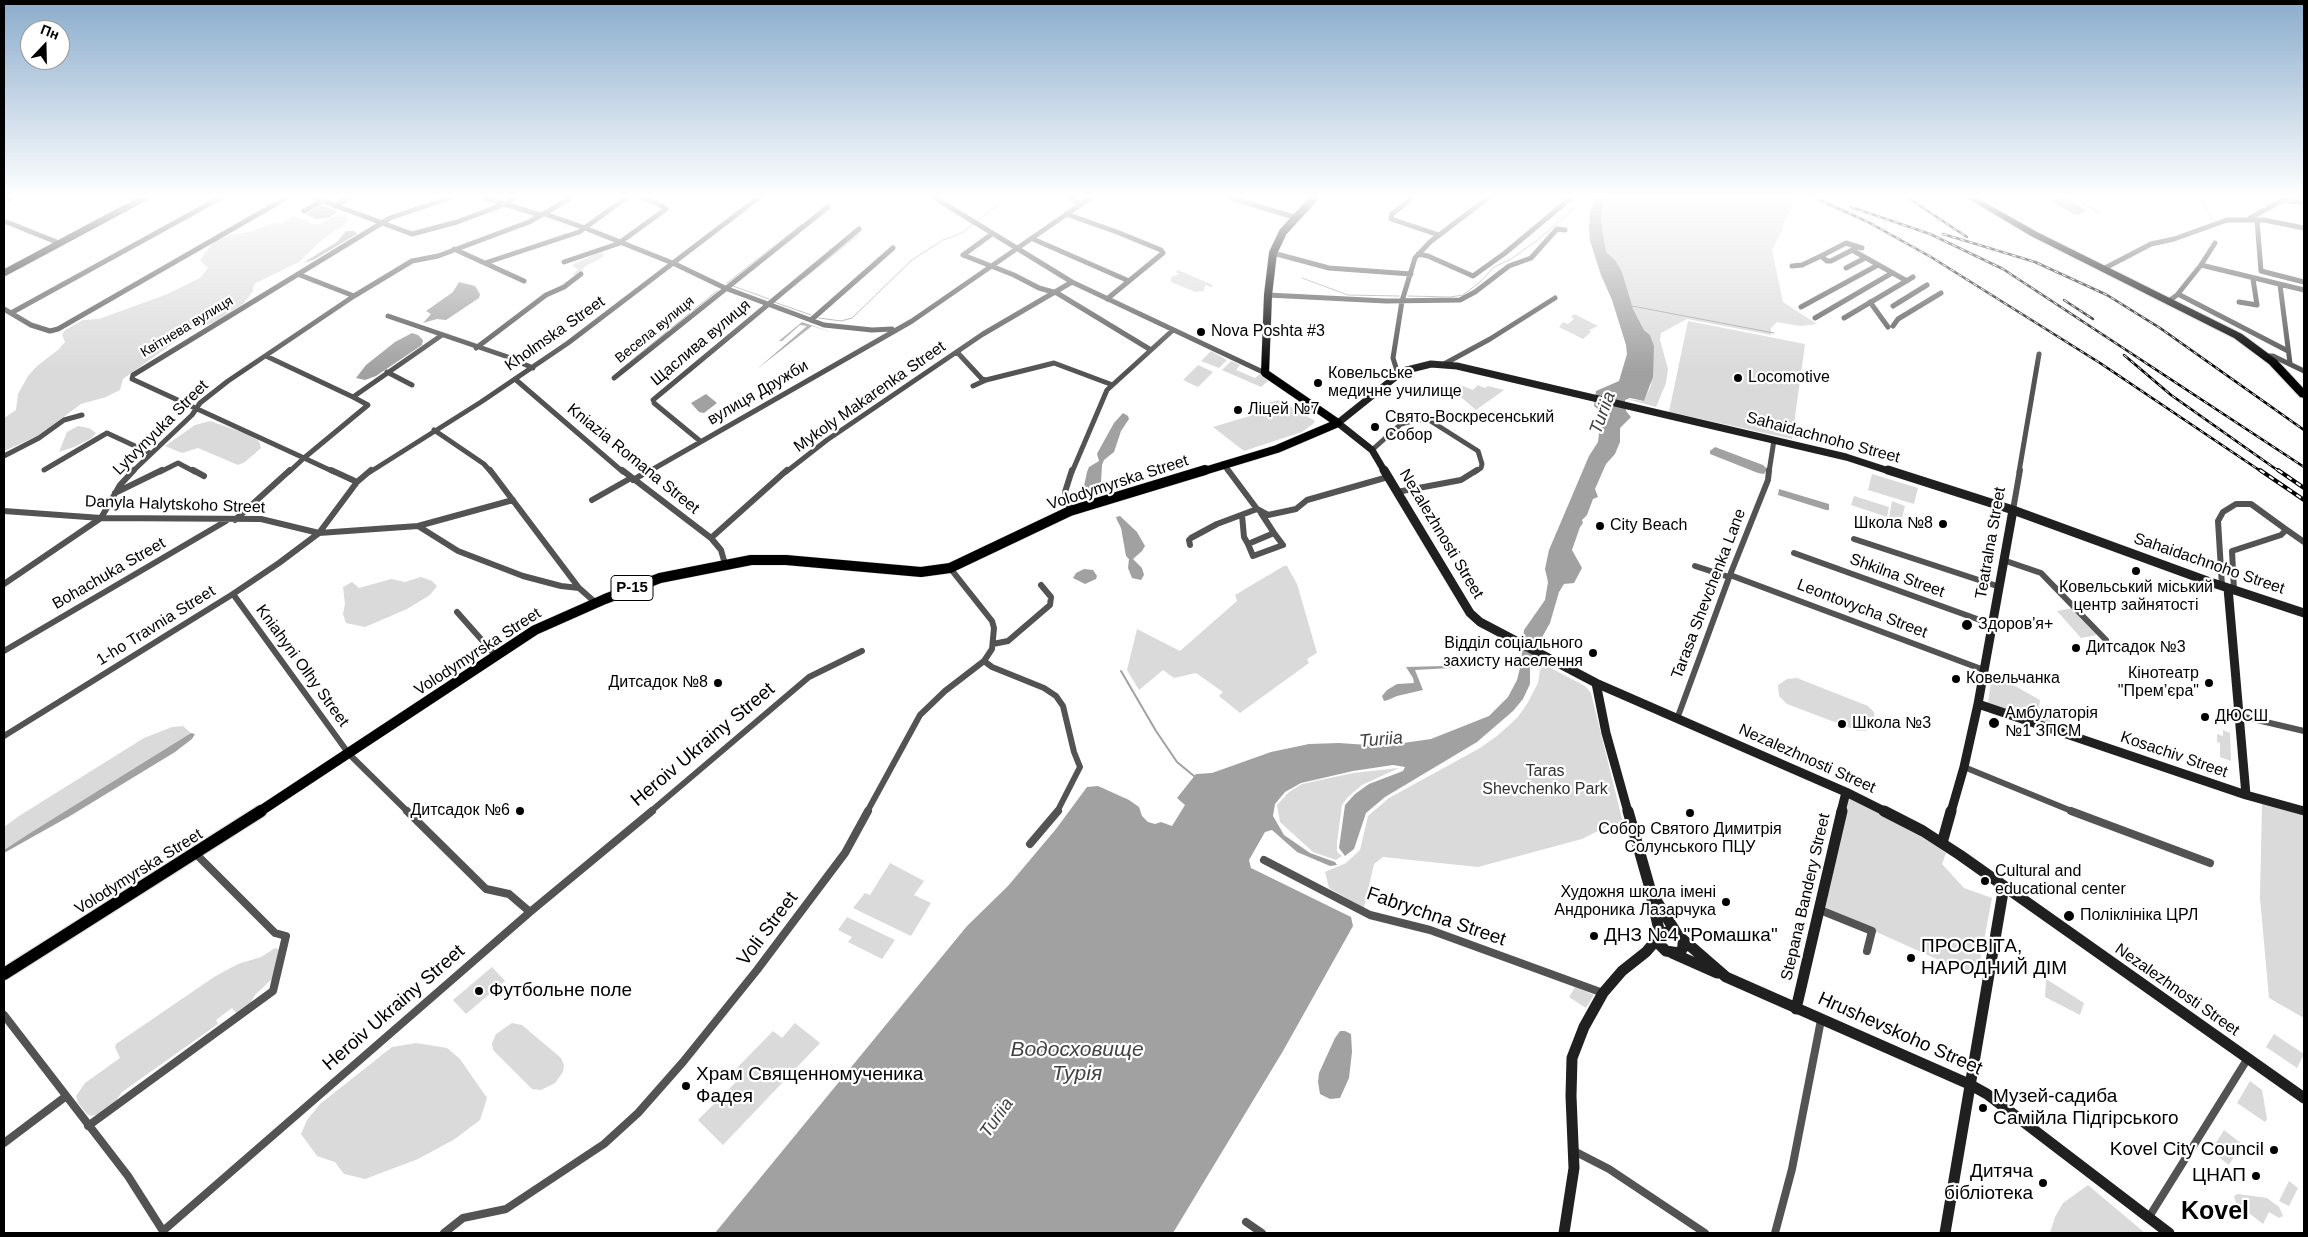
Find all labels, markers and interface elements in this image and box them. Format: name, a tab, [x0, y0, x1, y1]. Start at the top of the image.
north arrow	[20, 20, 70, 70]
text: Пн	[39, 21, 62, 43]
street label: Kholmska Street	[501, 292, 609, 376]
street label: Квітнева вулиця	[138, 293, 236, 361]
street label: Весела вулиця	[612, 293, 698, 367]
street label: Щаслива вулиця	[647, 296, 755, 390]
place label: Nova Poshta #3	[1211, 322, 1325, 342]
marker: Nova Poshta #3	[1195, 326, 1207, 338]
street label: Mykoly Makarenka Street	[791, 337, 949, 457]
street label: вулиця Дружби	[704, 356, 812, 430]
place label: Ковельське медичне училище	[1328, 364, 1462, 402]
place label: Locomotive	[1748, 368, 1830, 388]
marker: Locomotive	[1732, 372, 1744, 384]
street label: Lytvynyuka Street	[109, 376, 213, 480]
marker: Ковельське медичне училище	[1312, 377, 1324, 389]
water label: Turiia	[1585, 389, 1621, 437]
street label: Kniazia Romana Street	[563, 400, 703, 518]
place label: Ліцей №7	[1248, 400, 1319, 420]
marker: Ліцей №7	[1232, 404, 1244, 416]
place label: Свято-Воскресенський Собор	[1385, 408, 1554, 446]
street label: Sahaidachnoho Street	[1744, 408, 1902, 468]
marker: Свято-Воскресенський Собор	[1369, 421, 1381, 433]
street label: Volodymyrska Street	[1045, 451, 1191, 515]
street label: Nezalezhnosti Street	[1395, 466, 1487, 602]
street label: Teatralna Street	[1972, 486, 2010, 600]
street label: Danyla Halytskoho Street	[84, 492, 266, 518]
street label: Tarasa Shevchenka Lane	[1668, 506, 1750, 682]
place label: Школа №8	[1854, 514, 1933, 534]
place label: City Beach	[1610, 516, 1687, 536]
marker: Школа №8	[1937, 518, 1949, 530]
marker: City Beach	[1594, 520, 1606, 532]
street label: Sahaidachnoho Street	[2131, 529, 2287, 599]
street label: Bohachuka Street	[49, 534, 169, 614]
street label: Shkilna Street	[1847, 550, 1947, 602]
marker: Ковельський міський центр зайнятості	[2130, 565, 2142, 577]
street label: Leontovycha Street	[1794, 575, 1930, 643]
road number: Р-15	[611, 576, 653, 600]
place label: Ковельський міський центр зайнятості	[2059, 578, 2213, 616]
street label: 1-ho Travnia Street	[93, 582, 219, 670]
street label: Kniahyni Olhy Street	[251, 601, 353, 731]
street label: Volodymyrska Street	[411, 604, 545, 700]
place label: Здоров'я+	[1978, 615, 2053, 635]
marker: Здоров'я+	[1960, 618, 1974, 632]
place label: Відділ соціального захисту населення	[1443, 634, 1583, 672]
place label: Дитсадок №3	[2086, 638, 2186, 658]
marker: Дитсадок №3	[2070, 642, 2082, 654]
marker: Відділ соціального захисту населення	[1587, 647, 1599, 659]
place label: Кінотеатр "Прем’єра"	[2118, 664, 2199, 702]
place label: Ковельчанка	[1966, 669, 2060, 689]
place label: Дитсадок №8	[608, 673, 708, 693]
marker: Ковельчанка	[1950, 673, 1962, 685]
marker: Дитсадок №8	[712, 677, 724, 689]
marker: Кінотеатр "Прем’єра"	[2203, 677, 2215, 689]
street label: Heroiv Ukrainy Street	[627, 678, 779, 812]
place label: Амбулаторія №1 ЗПСМ	[2005, 704, 2098, 742]
place label: ДЮСШ	[2215, 707, 2268, 727]
marker: ДЮСШ	[2199, 711, 2211, 723]
place label: Школа №3	[1852, 714, 1931, 734]
marker: Амбулаторія №1 ЗПСМ	[1987, 716, 2001, 730]
marker: Школа №3	[1836, 718, 1848, 730]
street label: Nezalezhnosti Street	[1736, 720, 1878, 798]
water label: Turiia	[1358, 727, 1404, 753]
street label: Kosachiv Street	[2118, 728, 2230, 782]
park label: Taras Shevchenko Park	[1482, 762, 1608, 800]
place label: Дитсадок №6	[410, 801, 510, 821]
marker: Дитсадок №6	[514, 805, 526, 817]
marker: Собор Святого Димитрія Солунського ПЦУ	[1684, 807, 1696, 819]
street label: Stepana Bandery Street	[1777, 812, 1835, 982]
place label: Собор Святого Димитрія Солунського ПЦУ	[1598, 820, 1782, 858]
street label: Volodymyrska Street	[72, 825, 206, 919]
place label: Cultural and educational center	[1995, 862, 2126, 900]
marker: Cultural and educational center	[1979, 875, 1991, 887]
street label: Fabrychna Street	[1363, 882, 1509, 952]
place label: Художня школа імені Андроника Лазарчука	[1554, 883, 1716, 921]
street label: Voli Street	[733, 888, 803, 970]
marker: Художня школа імені Андроника Лазарчука	[1720, 896, 1732, 908]
place label: Поліклініка ЦРЛ	[2080, 906, 2198, 926]
marker: Поліклініка ЦРЛ	[2062, 909, 2076, 923]
place label: ДНЗ №4 "Ромашка"	[1604, 925, 1778, 947]
marker: ДНЗ №4 "Ромашка"	[1588, 930, 1600, 942]
place label: ПРОСВІТА, НАРОДНИЙ ДІМ	[1921, 936, 2067, 980]
street label: Heroiv Ukrainy Street	[318, 940, 470, 1076]
street label: Nezalezhnosti Street	[2111, 940, 2243, 1040]
marker: ПРОСВІТА, НАРОДНИЙ ДІМ	[1905, 952, 1917, 964]
place label: Футбольне поле	[489, 980, 632, 1002]
marker: Футбольне поле	[473, 985, 485, 997]
street label: Hrushevskoho Street	[1814, 988, 1986, 1080]
water label: Водосховище Турія	[1010, 1037, 1144, 1087]
place label: Храм Священномученика Фадея	[696, 1064, 923, 1108]
marker: Храм Священномученика Фадея	[680, 1080, 692, 1092]
place label: Музей-садиба Самійла Підгірського	[1993, 1086, 2179, 1130]
water label: Turiia	[976, 1094, 1018, 1142]
marker: Музей-садиба Самійла Підгірського	[1977, 1102, 1989, 1114]
place label: Kovel City Council	[2110, 1139, 2264, 1161]
marker: Kovel City Council	[2268, 1144, 2280, 1156]
place label: Дитяча бібліотека	[1944, 1161, 2033, 1205]
place label: ЦНАП	[2192, 1165, 2246, 1187]
marker: ЦНАП	[2250, 1170, 2262, 1182]
marker: Дитяча бібліотека	[2037, 1177, 2049, 1189]
district label: Kovel	[2181, 1197, 2249, 1227]

